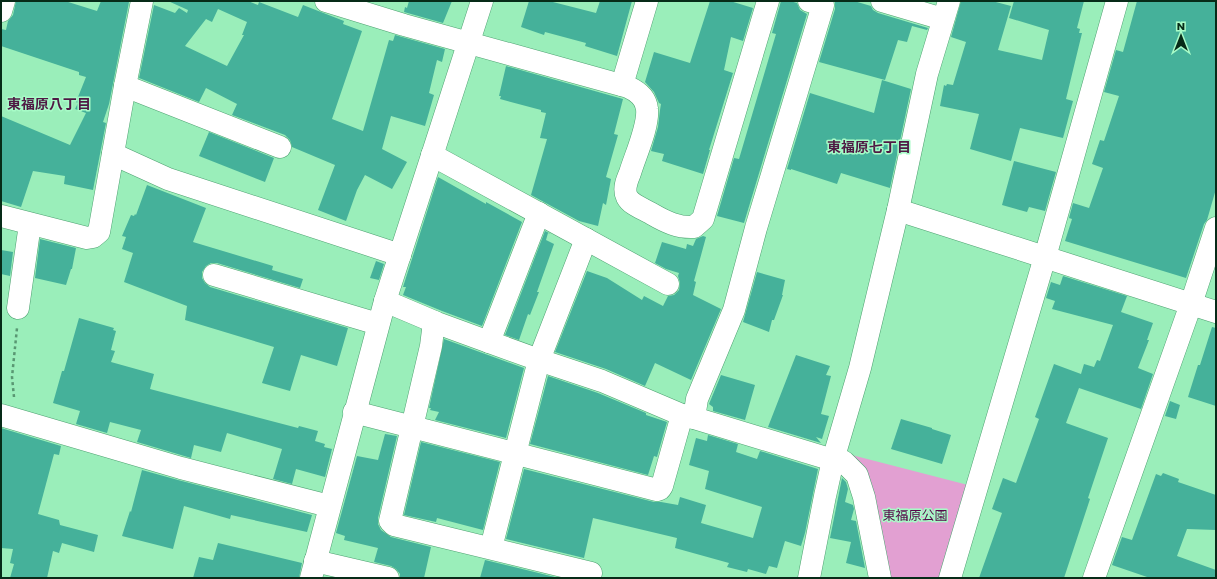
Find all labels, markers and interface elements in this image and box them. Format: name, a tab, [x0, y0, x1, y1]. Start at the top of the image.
north arrow	[1161, 16, 1201, 56]
text: N	[1177, 18, 1185, 34]
district label: 東福原八丁目	[7, 94, 91, 114]
district label: 東福原七丁目	[827, 137, 911, 157]
park label: 東福原公園	[882, 506, 948, 525]

